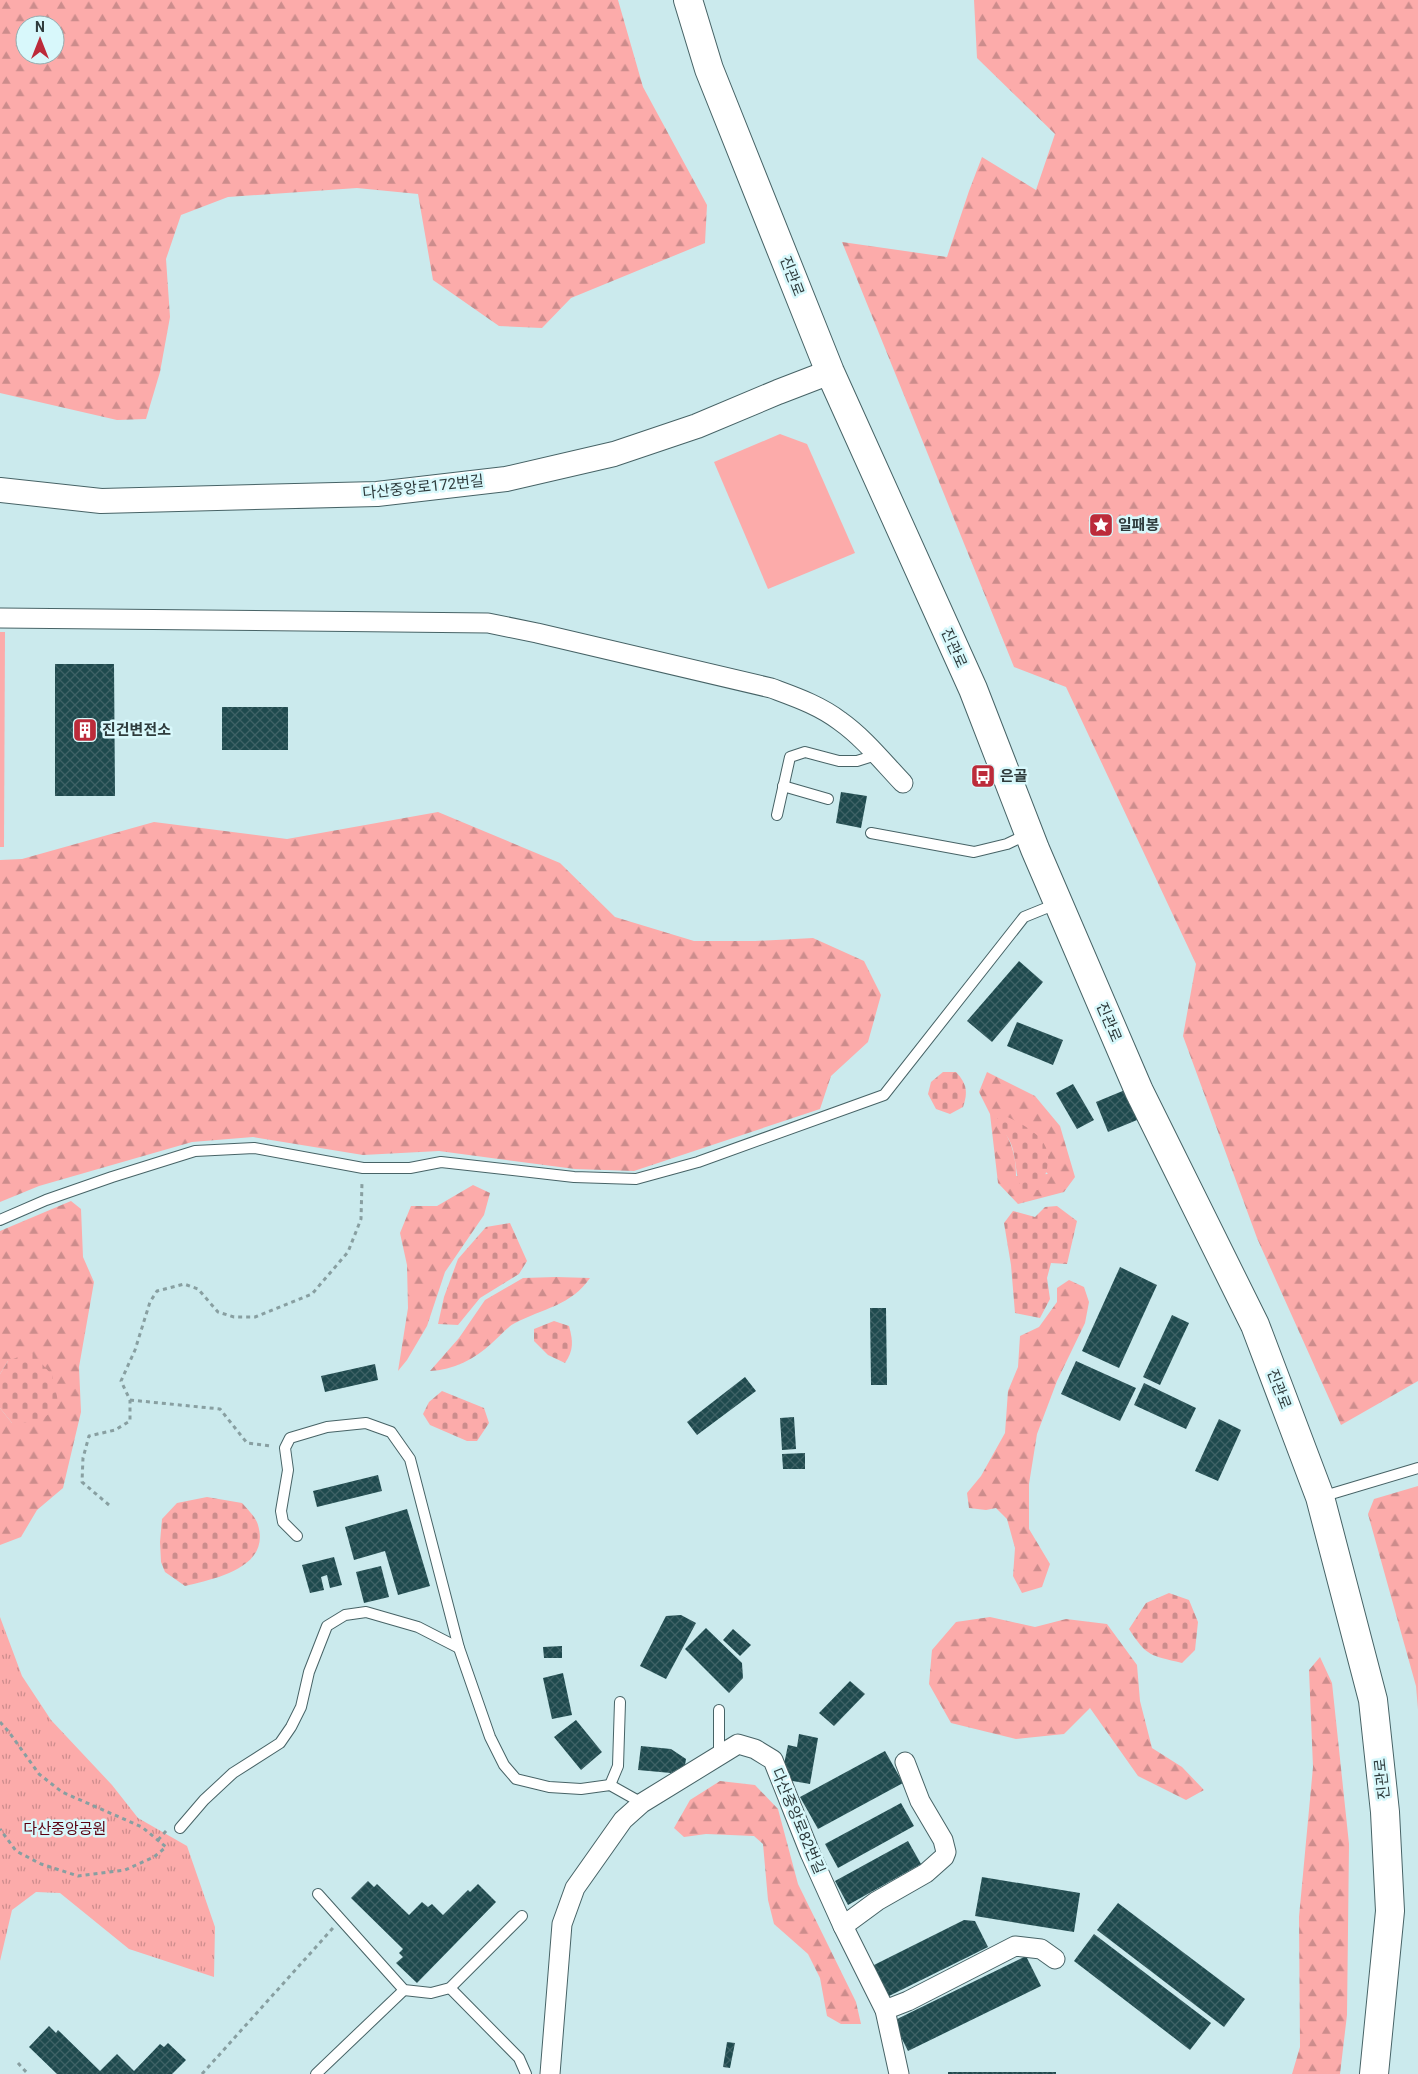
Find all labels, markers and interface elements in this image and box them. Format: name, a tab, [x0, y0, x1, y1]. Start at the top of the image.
north arrow	[15, 15, 65, 65]
text: N	[35, 19, 45, 35]
street label: 진관로	[776, 253, 808, 299]
street label: 다산중앙로172번길	[361, 472, 485, 502]
place icon: 일패봉	[1088, 512, 1114, 538]
place label: 일패봉	[1118, 516, 1160, 534]
street label: 진관로	[937, 625, 971, 671]
building icon: 진건변전소	[72, 717, 98, 743]
place label: 진건변전소	[102, 721, 171, 739]
bus stop icon: 은골	[970, 763, 996, 789]
place label: 은골	[1000, 767, 1028, 785]
street label: 진관로	[1093, 999, 1125, 1045]
street label: 진관로	[1263, 1366, 1295, 1412]
street label: 진관로	[1371, 1757, 1393, 1801]
street label: 다산중앙로82번길	[768, 1765, 828, 1877]
park label: 다산중앙공원	[24, 1820, 106, 1838]

